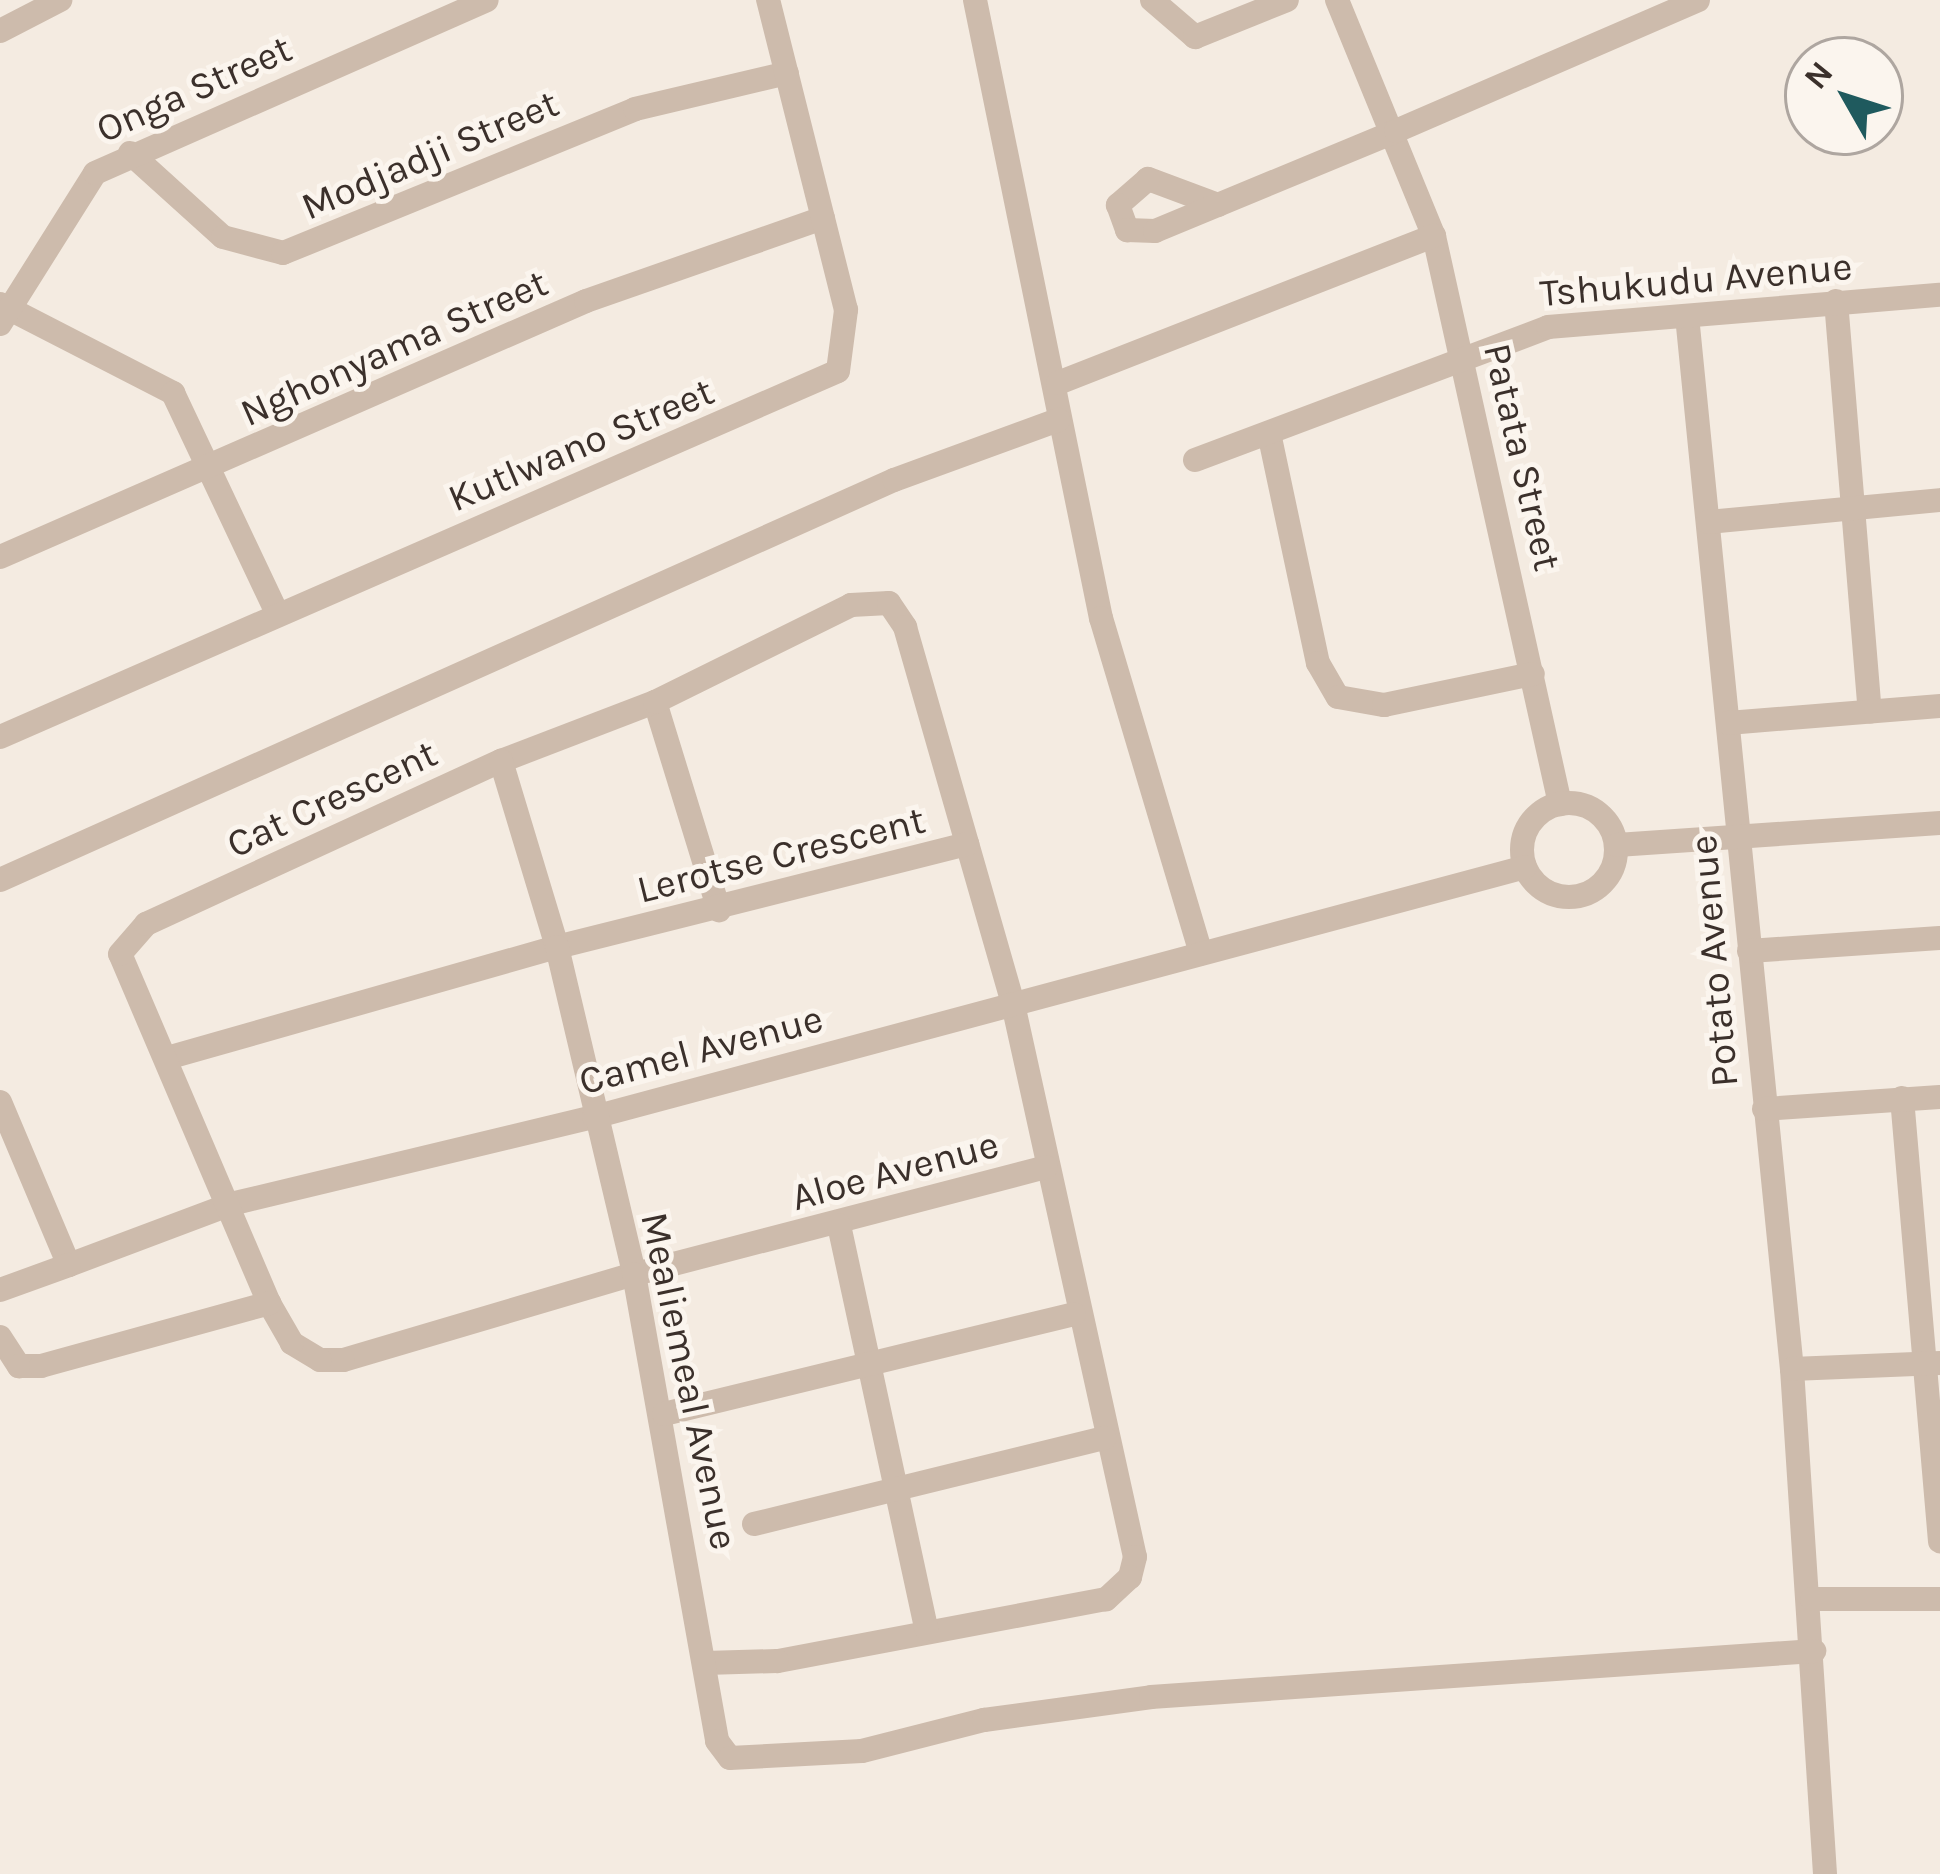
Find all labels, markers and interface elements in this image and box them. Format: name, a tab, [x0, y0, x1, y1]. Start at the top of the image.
street label: Onga Street	[89, 25, 299, 153]
north arrow	[1784, 36, 1904, 156]
text: N	[1796, 54, 1841, 96]
street label: Modjadji Street	[295, 80, 565, 230]
street label: Tshukudu Avenue	[1538, 243, 1854, 317]
street label: Nghonyama Street	[233, 259, 555, 437]
street label: Patata Street	[1473, 339, 1571, 575]
street label: Kutlwano Street	[441, 368, 721, 522]
street label: Cat Crescent	[220, 730, 444, 868]
street label: Lerotse Crescent	[632, 797, 930, 913]
street label: Potato Avenue	[1680, 833, 1748, 1089]
street label: Camel Avenue	[574, 995, 828, 1105]
street label: Aloe Avenue	[786, 1121, 1004, 1221]
street label: Mealiemeal Avenue	[630, 1208, 748, 1554]

